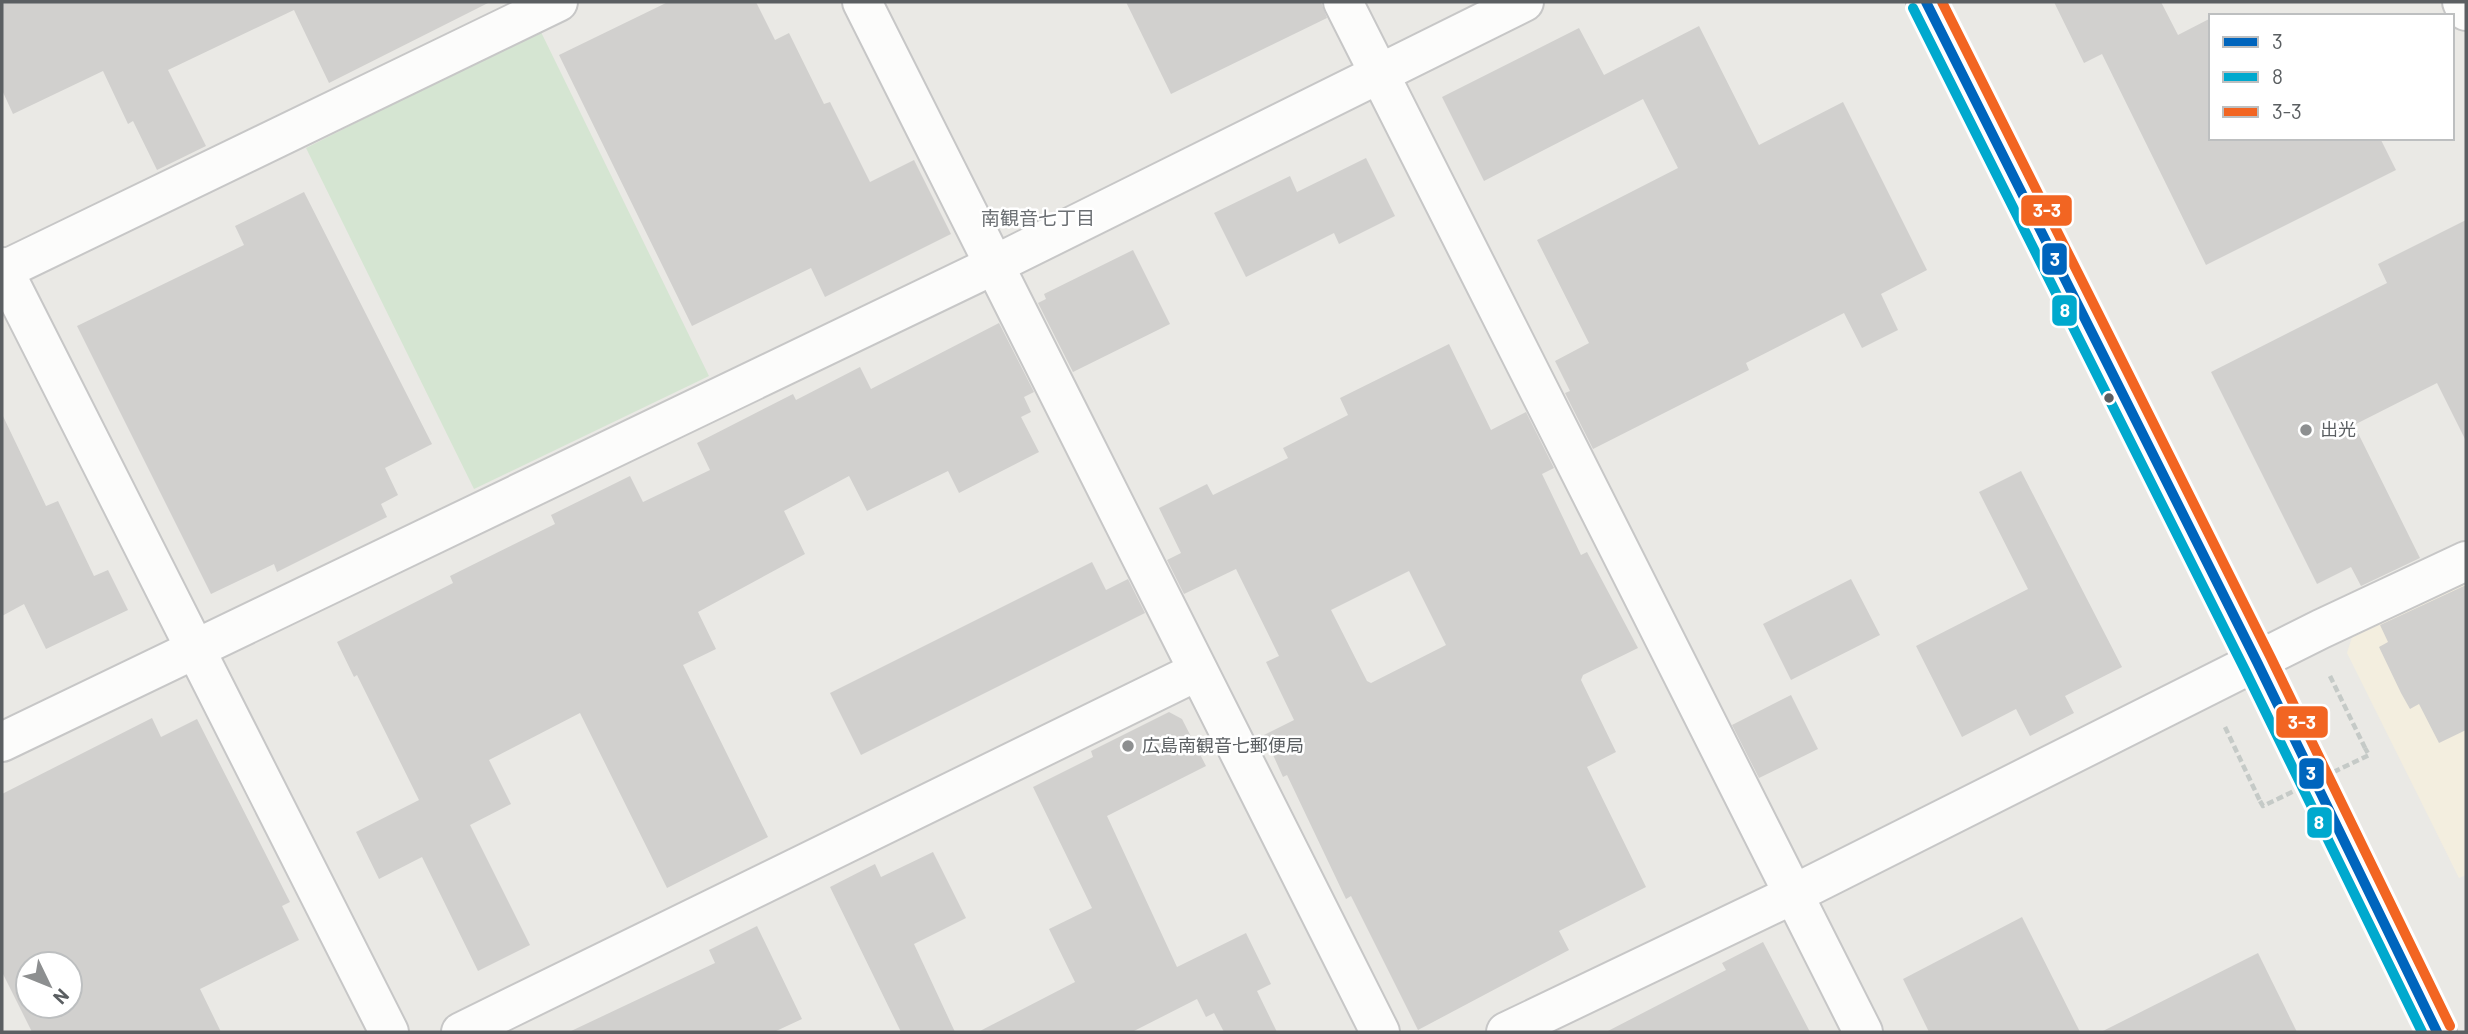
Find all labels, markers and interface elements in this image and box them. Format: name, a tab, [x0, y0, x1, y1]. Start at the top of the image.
legend	[2209, 14, 2454, 140]
text: 3	[2272, 28, 2283, 53]
text: 8	[2272, 63, 2283, 88]
text: 3-3	[2272, 98, 2302, 123]
line badge: 3-3	[2020, 194, 2073, 227]
text: 3-3	[2033, 198, 2061, 221]
district label: 南観音七丁目	[981, 206, 1095, 229]
line badge: 3	[2041, 242, 2068, 276]
text: 3	[2050, 247, 2060, 270]
line badge: 8	[2051, 294, 2078, 327]
text: 8	[2060, 298, 2070, 321]
unlabelled marker	[2102, 391, 2116, 405]
place label: 出光	[2320, 418, 2356, 440]
marker: 出光	[2298, 422, 2314, 438]
line badge: 3-3	[2275, 705, 2329, 739]
text: 3-3	[2288, 710, 2316, 733]
place label: 広島南観音七郵便局	[1142, 734, 1304, 756]
marker: 広島南観音七郵便局	[1120, 738, 1136, 754]
line badge: 3	[2298, 757, 2325, 790]
text: 3	[2306, 761, 2316, 784]
line badge: 8	[2306, 806, 2333, 839]
text: 8	[2314, 810, 2324, 833]
north arrow	[14, 950, 84, 1020]
text: N	[49, 984, 75, 1009]

